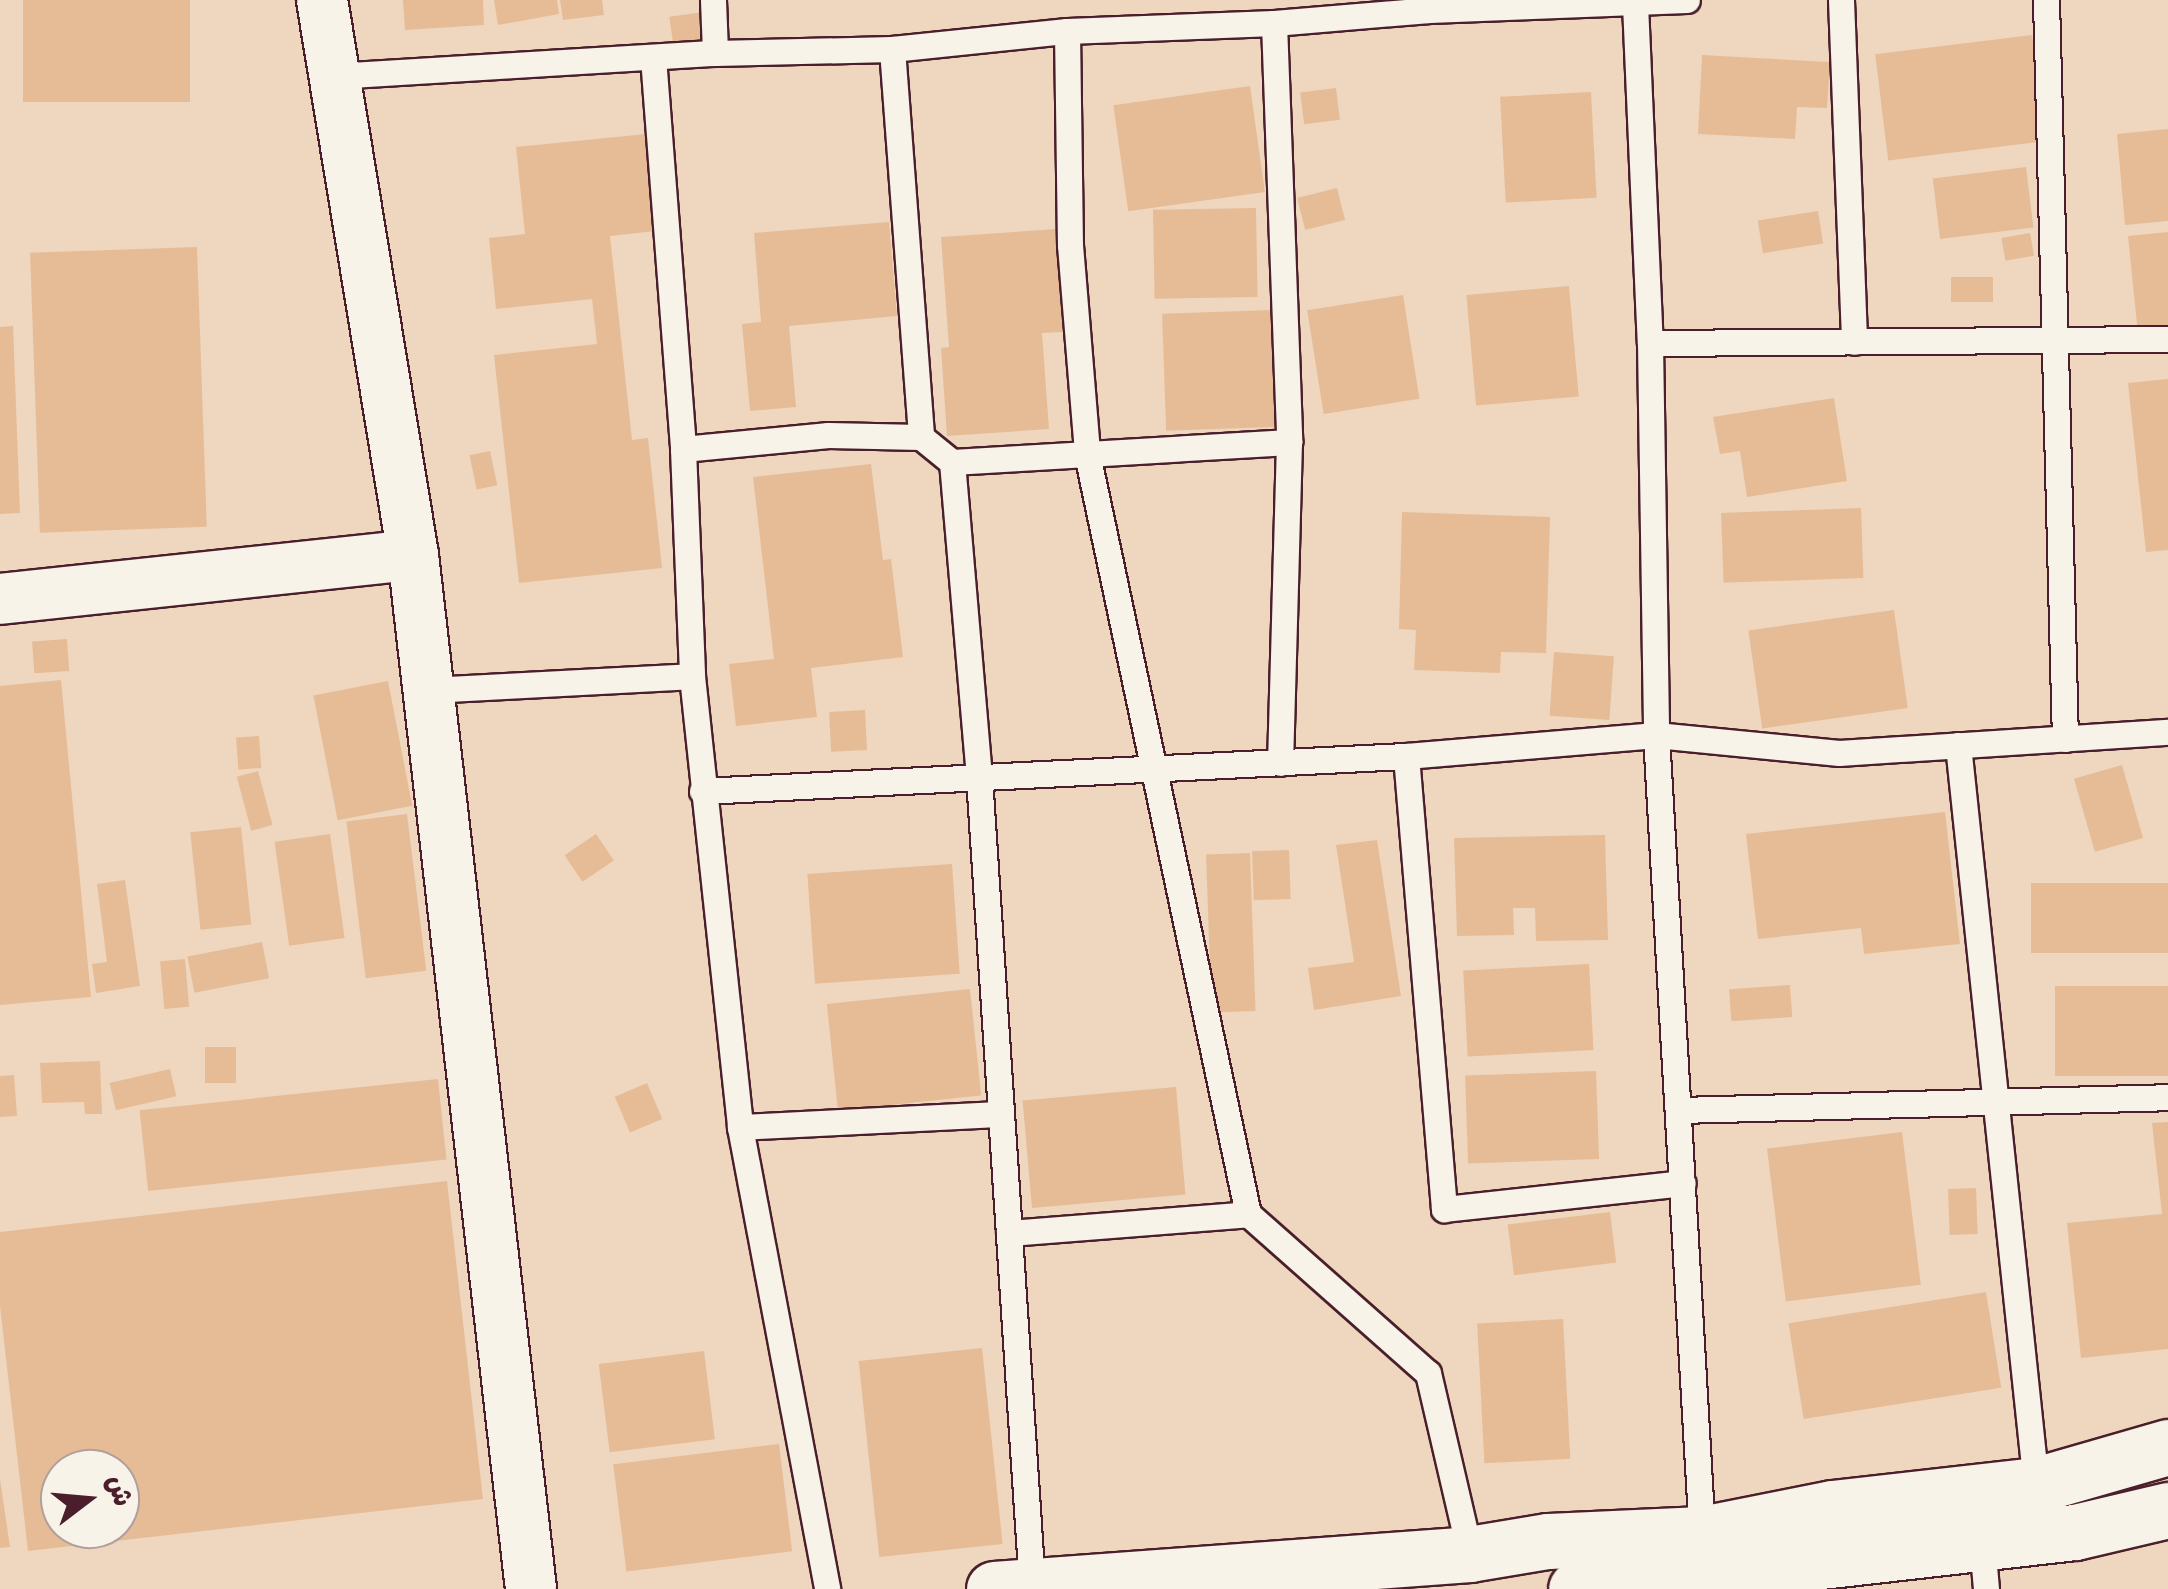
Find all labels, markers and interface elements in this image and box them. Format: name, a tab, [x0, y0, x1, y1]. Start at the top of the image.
north arrow	[40, 1449, 140, 1549]
text: ش	[93, 1471, 141, 1512]

